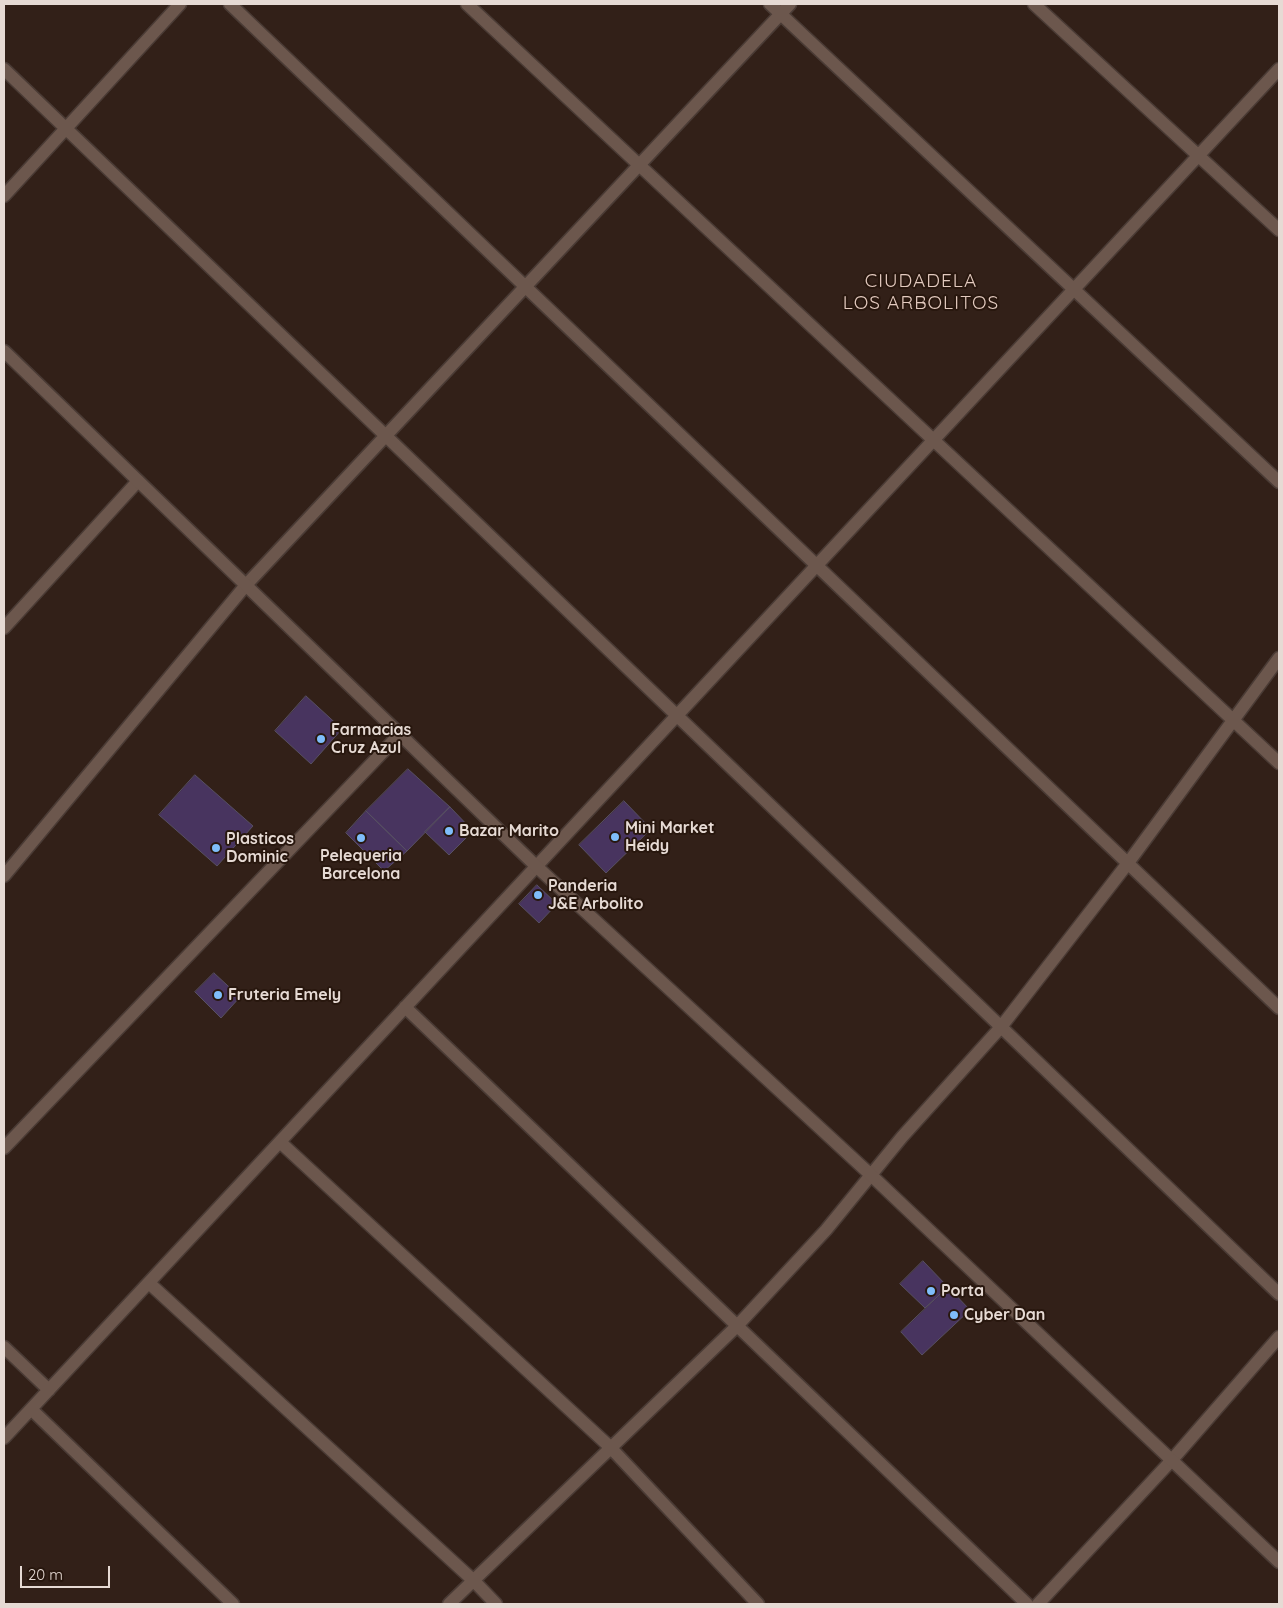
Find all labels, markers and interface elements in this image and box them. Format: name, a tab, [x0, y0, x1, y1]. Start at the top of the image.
district label: CIUDADELA LOS ARBOLITOS	[841, 270, 1001, 314]
place label: Farmacias Cruz Azul	[331, 720, 411, 758]
marker: Farmacias Cruz Azul	[315, 733, 327, 745]
place label: Mini Market Heidy	[625, 818, 715, 856]
place label: Bazar Marito	[459, 821, 559, 841]
marker: Bazar Marito	[443, 825, 455, 837]
place label: Plasticos Dominic	[226, 829, 294, 867]
marker: Mini Market Heidy	[609, 831, 621, 843]
marker: Pelequeria Barcelona	[355, 832, 367, 844]
marker: Plasticos Dominic	[210, 842, 222, 854]
place label: Pelequeria Barcelona	[320, 846, 402, 884]
place label: Panderia J&E Arbolito	[548, 876, 644, 914]
marker: Panderia J&E Arbolito	[532, 889, 544, 901]
place label: Fruteria Emely	[228, 985, 341, 1005]
marker: Fruteria Emely	[212, 989, 224, 1001]
place label: Porta	[941, 1281, 984, 1301]
marker: Porta	[925, 1285, 937, 1297]
place label: Cyber Dan	[964, 1305, 1045, 1325]
marker: Cyber Dan	[948, 1309, 960, 1321]
scale bar	[22, 1556, 112, 1588]
text: 20 m	[28, 1565, 63, 1584]

